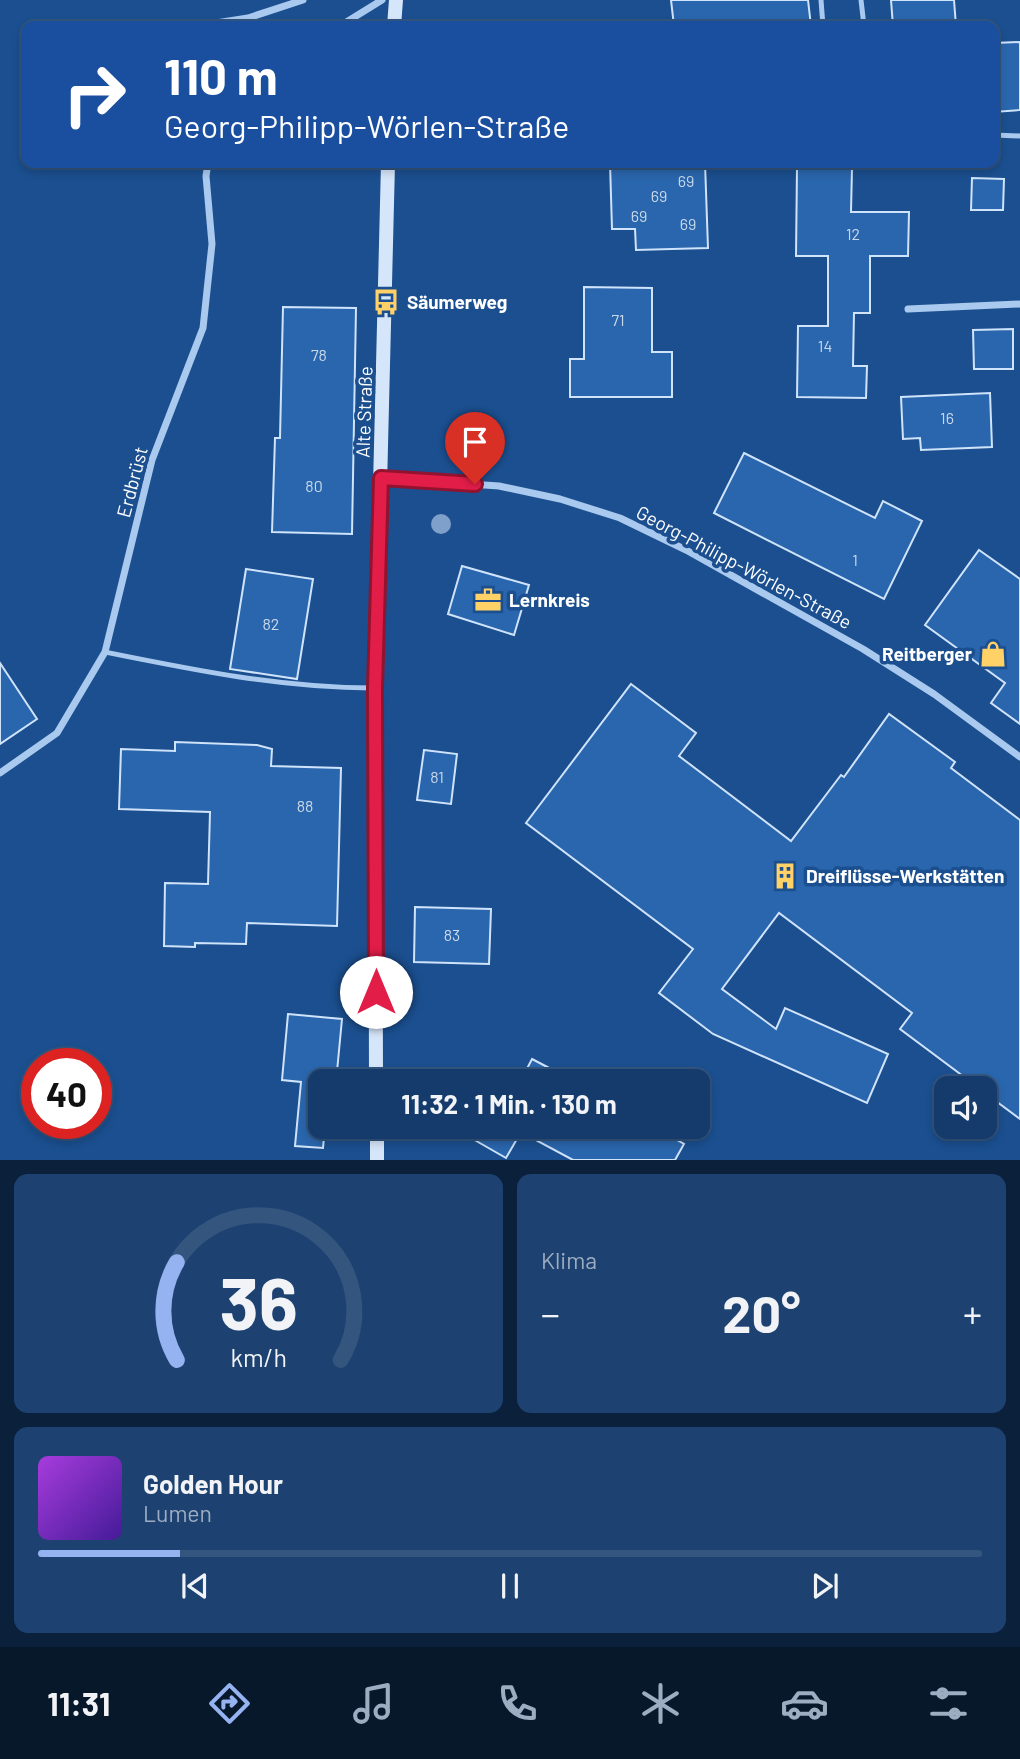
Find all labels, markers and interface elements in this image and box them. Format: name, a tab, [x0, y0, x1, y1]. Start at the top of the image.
text: 110 m	[164, 46, 278, 105]
icon: right	[49, 49, 140, 140]
text: Georg-Philipp-Wörlen-Straße	[164, 106, 569, 144]
house number: 69	[678, 171, 694, 190]
house number: 69	[651, 186, 667, 205]
house number: 69	[631, 206, 647, 225]
house number: 69	[680, 214, 696, 233]
house number: 12	[846, 224, 860, 243]
bus stop icon: Säumerweg	[371, 287, 401, 317]
place label: Säumerweg	[407, 290, 507, 313]
house number: 71	[611, 310, 625, 329]
house number: 14	[818, 336, 832, 355]
house number: 78	[311, 345, 327, 364]
street label: Alte Straße	[350, 366, 377, 458]
house number: 16	[940, 408, 954, 427]
pin	[445, 412, 505, 484]
icon: arrive	[456, 423, 494, 461]
street label: Erdbrüst	[111, 444, 152, 520]
house number: 80	[305, 476, 323, 495]
street label: Georg-Philipp-Wörlen-Straße	[633, 500, 856, 633]
house number: 1	[852, 550, 858, 569]
office icon: Lernkreis	[473, 585, 503, 615]
place label: Lernkreis	[509, 588, 590, 611]
house number: 82	[263, 614, 279, 633]
shop icon: Reitberger	[978, 639, 1008, 669]
place label: Reitberger	[882, 642, 973, 665]
house number: 81	[430, 767, 444, 786]
house number: 88	[297, 796, 313, 815]
building icon: Dreiflüsse-Werkstätten	[770, 861, 800, 891]
place label: Dreiflüsse-Werkstätten	[806, 864, 1004, 887]
house number: 83	[444, 925, 460, 944]
position arrow	[339, 955, 413, 1029]
speed limit sign: 40	[21, 1048, 112, 1139]
map controls	[934, 1076, 997, 1139]
button: sound	[934, 1076, 997, 1139]
text: 11:32 · 1 Min. · 130 m	[401, 1088, 617, 1119]
text: Klima	[541, 1246, 597, 1274]
text: 36	[219, 1257, 298, 1345]
text: 20°	[722, 1281, 801, 1343]
text: −	[541, 1290, 560, 1336]
text: +	[963, 1290, 982, 1336]
text: km/h	[230, 1341, 287, 1371]
text: Golden Hour	[143, 1468, 283, 1499]
text: Lumen	[143, 1499, 212, 1527]
icon: previous	[176, 1567, 214, 1605]
icon: pause	[491, 1567, 529, 1605]
icon: next	[806, 1567, 844, 1605]
icon: directions	[205, 1679, 254, 1728]
icon: music	[349, 1679, 398, 1728]
icon: phone	[493, 1679, 542, 1728]
icon: climate	[636, 1679, 685, 1728]
icon: car	[780, 1679, 829, 1728]
icon: filters	[924, 1679, 973, 1728]
text: 11:31	[47, 1684, 110, 1722]

